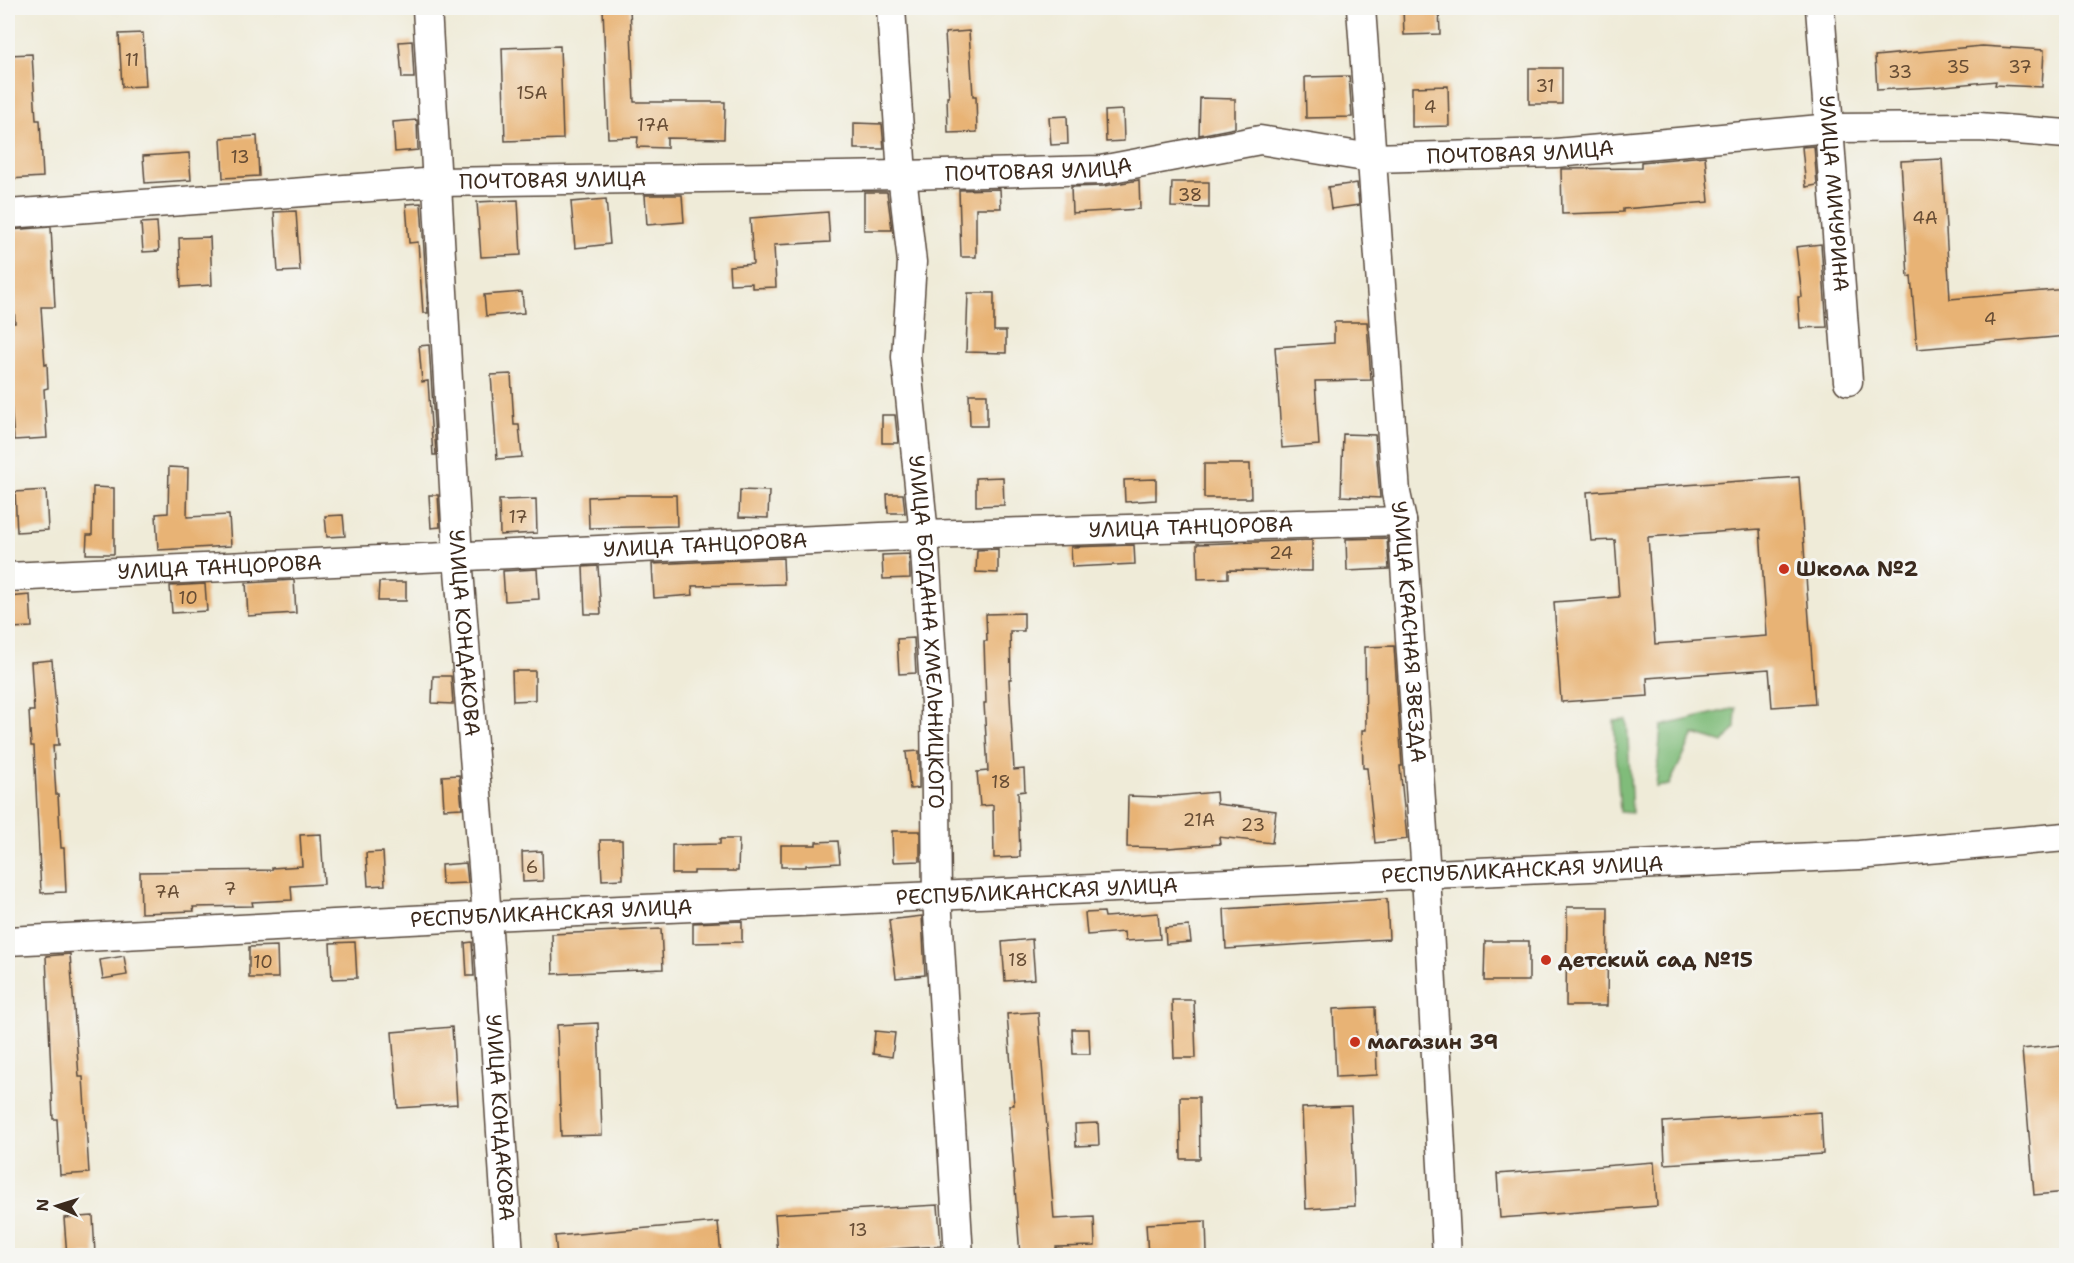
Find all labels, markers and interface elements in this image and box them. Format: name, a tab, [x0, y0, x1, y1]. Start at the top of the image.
house number: 11	[125, 48, 139, 72]
house number: 35	[1946, 55, 1970, 79]
house number: 37	[2008, 55, 2032, 79]
house number: 33	[1888, 60, 1912, 84]
house number: 31	[1535, 74, 1555, 98]
house number: 15А	[516, 81, 548, 105]
street label: УЛИЦА МИЧУРИНА	[1813, 94, 1855, 293]
house number: 4	[1424, 95, 1436, 119]
house number: 17А	[637, 113, 669, 137]
street label: ПОЧТОВАЯ УЛИЦА	[1426, 134, 1615, 170]
house number: 13	[230, 145, 250, 169]
street label: ПОЧТОВАЯ УЛИЦА	[945, 150, 1134, 188]
street label: ПОЧТОВАЯ УЛИЦА	[459, 165, 647, 196]
house number: 38	[1178, 183, 1202, 207]
house number: 4А	[1912, 206, 1938, 230]
house number: 4	[1984, 307, 1996, 331]
street label: УЛИЦА БОГДАНА ХМЕЛЬНИЦКОГО	[902, 454, 950, 809]
street label: УЛИЦА КРАСНАЯ ЗВЕЗДА	[1384, 498, 1432, 764]
house number: 17	[508, 505, 528, 529]
street label: УЛИЦА ТАНЦОРОВА	[1088, 510, 1294, 544]
street label: УЛИЦА ТАНЦОРОВА	[602, 526, 808, 564]
street label: УЛИЦА КОНДАКОВА	[442, 529, 486, 737]
house number: 24	[1269, 541, 1293, 565]
street label: УЛИЦА ТАНЦОРОВА	[117, 549, 323, 586]
place label: Школа №2	[1796, 555, 1919, 583]
marker: Школа №2	[1777, 562, 1791, 576]
house number: 10	[178, 586, 198, 610]
house number: 18	[991, 770, 1011, 794]
house number: 21А	[1183, 808, 1215, 832]
house number: 23	[1241, 813, 1265, 837]
street label: РЕСПУБЛИКАНСКАЯ УЛИЦА	[1381, 850, 1664, 890]
house number: 6	[526, 855, 538, 879]
street label: РЕСПУБЛИКАНСКАЯ УЛИЦА	[895, 871, 1178, 912]
house number: 7	[224, 877, 236, 901]
house number: 7А	[154, 880, 180, 904]
street label: РЕСПУБЛИКАНСКАЯ УЛИЦА	[410, 893, 693, 934]
place label: детский сад №15	[1558, 946, 1753, 974]
house number: 18	[1008, 948, 1028, 972]
house number: 10	[253, 950, 273, 974]
marker: детский сад №15	[1539, 953, 1553, 967]
street label: УЛИЦА КОНДАКОВА	[479, 1013, 521, 1222]
place label: магазин 39	[1367, 1028, 1498, 1056]
marker: магазин 39	[1348, 1035, 1362, 1049]
north arrow	[27, 1176, 87, 1236]
text: N	[32, 1198, 53, 1212]
house number: 13	[848, 1218, 868, 1242]

